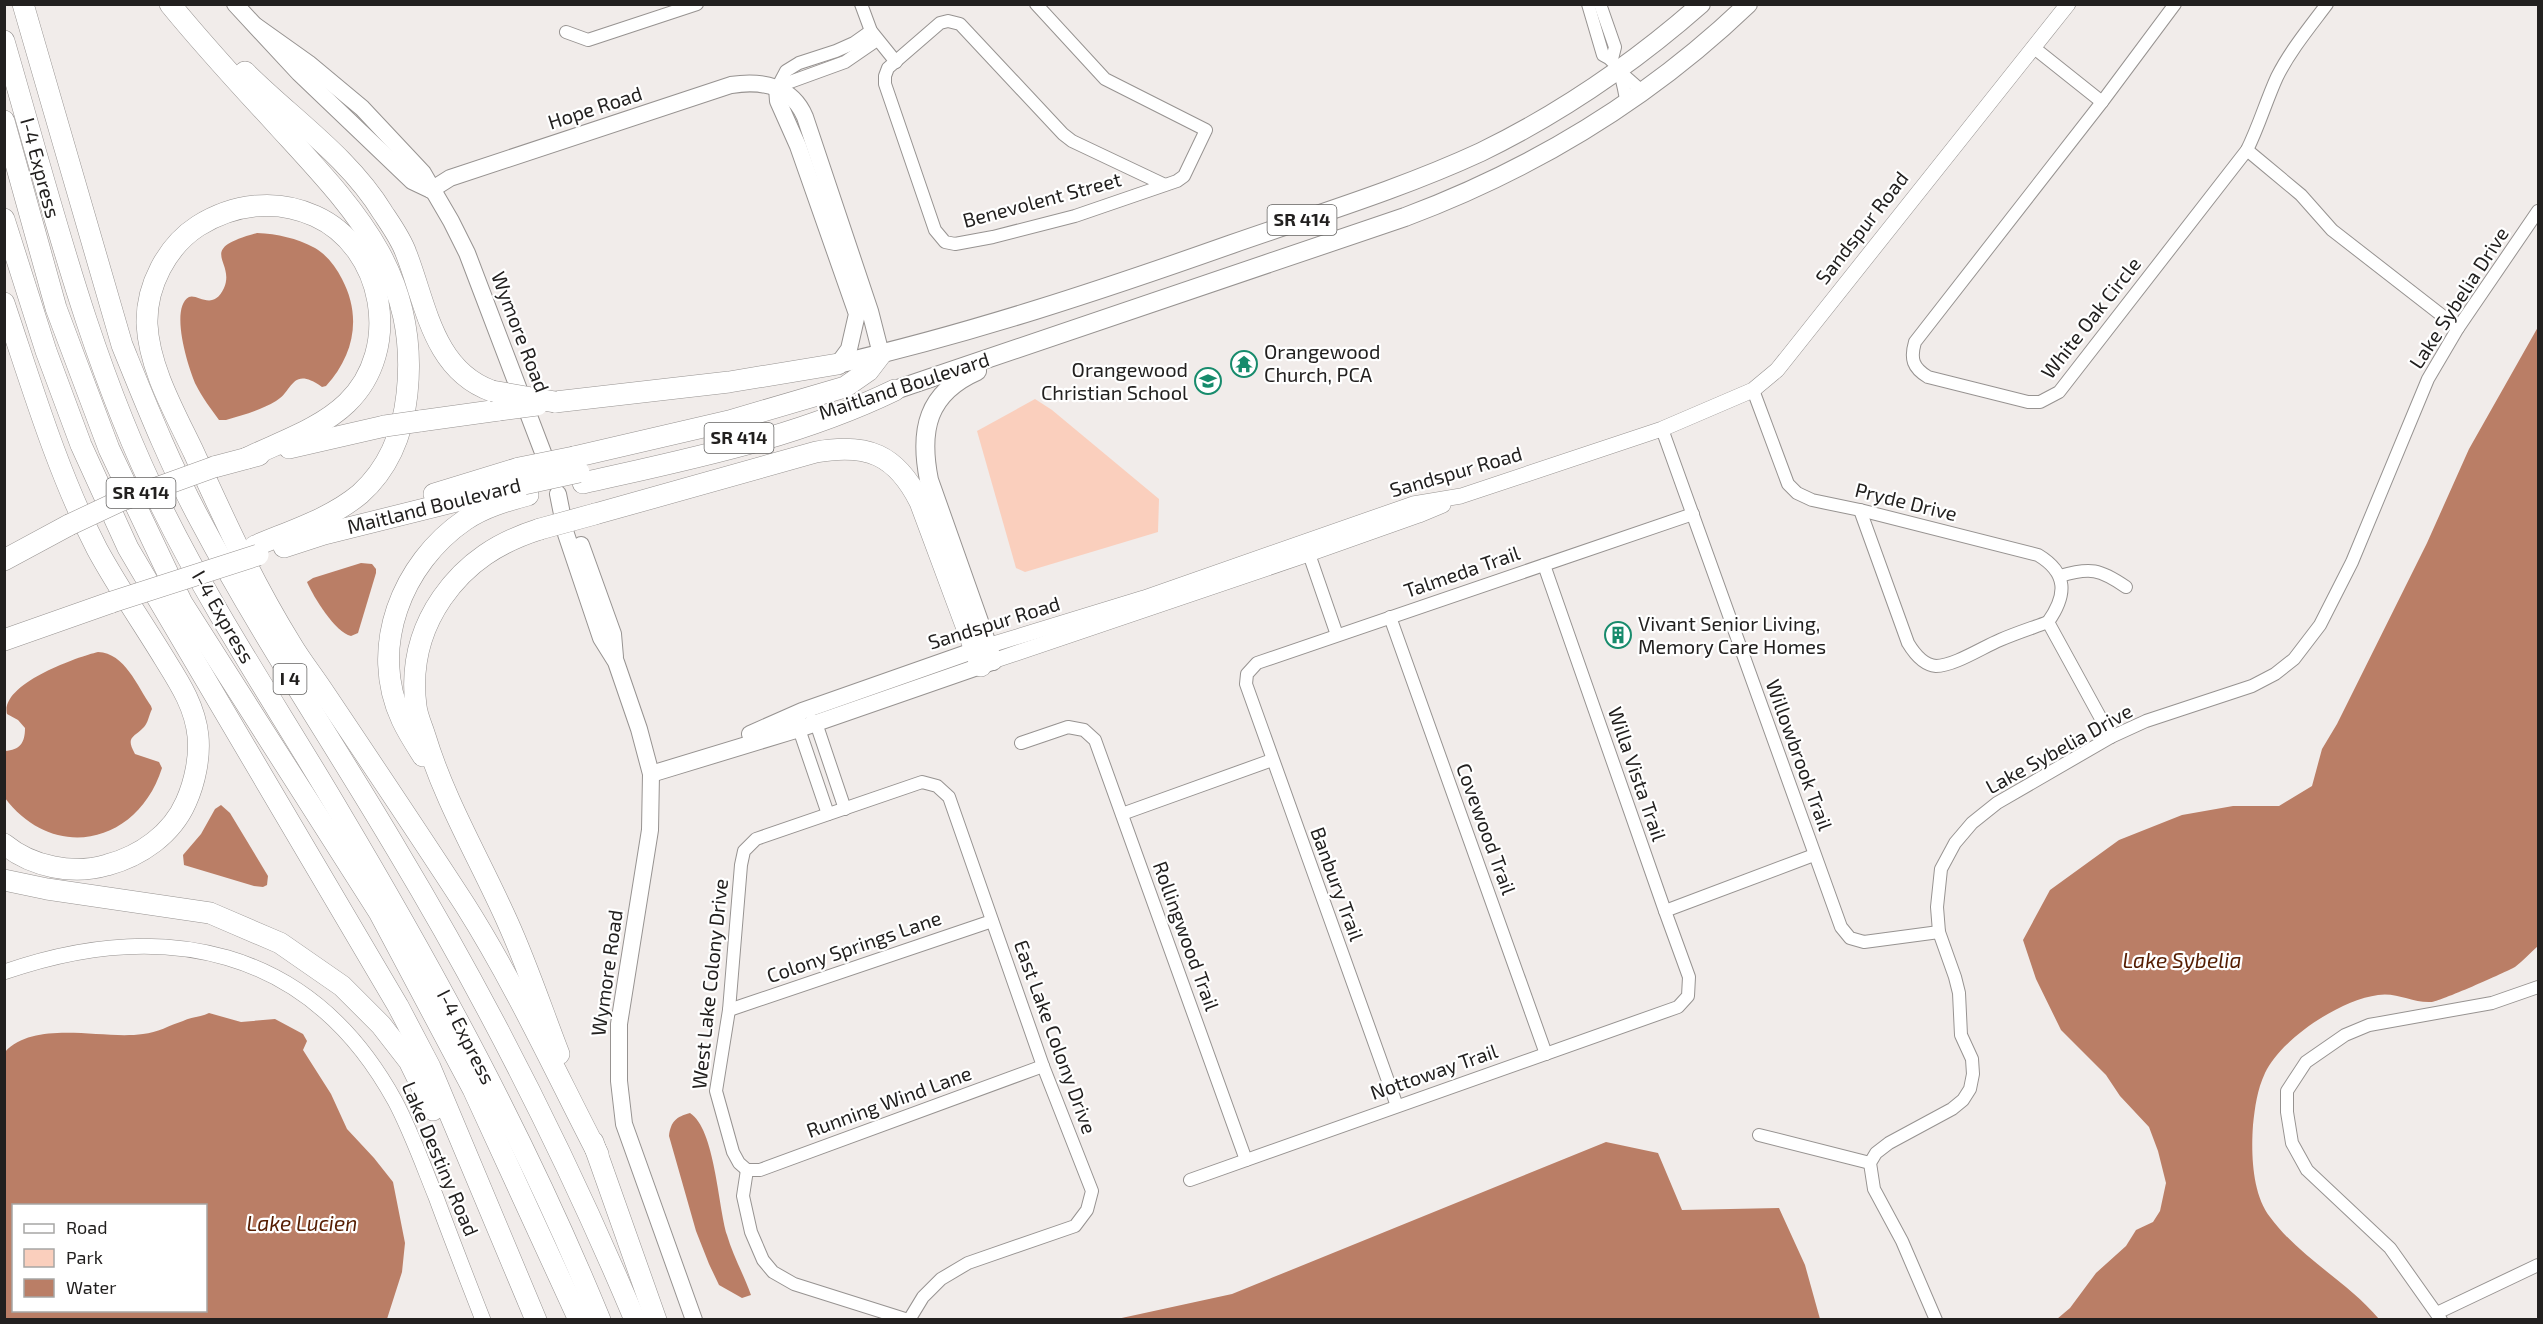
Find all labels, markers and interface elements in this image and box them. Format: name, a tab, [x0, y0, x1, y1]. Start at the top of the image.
street label: Hope Road	[545, 81, 645, 134]
street label: I-4 Express	[16, 115, 66, 221]
street label: Benevolent Street	[960, 166, 1124, 232]
street label: Sandspur Road	[1810, 166, 1913, 289]
road number: SR 414	[1268, 205, 1336, 235]
street label: Lake Sybelia Drive	[2403, 222, 2513, 373]
street label: White Oak Circle	[2035, 252, 2145, 383]
street label: Wymore Road	[487, 268, 555, 395]
place label: Orangewood Church, PCA	[1264, 339, 1380, 386]
street label: Maitland Boulevard	[815, 346, 992, 424]
temple icon: Orangewood Church, PCA	[1229, 349, 1259, 379]
place label: Orangewood Christian School	[1041, 357, 1188, 404]
school or university icon: Orangewood Christian School	[1193, 366, 1223, 396]
road number: SR 414	[704, 423, 774, 453]
street label: Sandspur Road	[1387, 441, 1525, 501]
street label: Maitland Boulevard	[344, 472, 523, 538]
street label: Pryde Drive	[1853, 477, 1960, 525]
road number: SR 414	[106, 478, 176, 508]
street label: Talmeda Trail	[1401, 540, 1523, 602]
street label: I-4 Express	[188, 566, 260, 667]
street label: Sandspur Road	[925, 591, 1063, 653]
place label: Vivant Senior Living, Memory Care Homes	[1638, 611, 1826, 658]
building icon: Vivant Senior Living, Memory Care Homes	[1603, 620, 1633, 650]
road number: I 4	[274, 664, 306, 694]
street label: Willowbrook Trail	[1761, 676, 1838, 834]
street label: Lake Sybelia Drive	[1981, 698, 2136, 798]
street label: Willa Vista Trail	[1604, 703, 1672, 844]
street label: Covewood Trail	[1452, 760, 1522, 898]
street label: Banbury Trail	[1306, 823, 1370, 944]
street label: Rollingwood Trail	[1149, 858, 1225, 1014]
street label: West Lake Colony Drive	[686, 877, 732, 1090]
street label: Colony Springs Lane	[763, 905, 944, 987]
street label: Wymore Road	[585, 908, 627, 1038]
street label: East Lake Colony Drive	[1010, 936, 1102, 1137]
water label: Lake Sybelia	[2122, 947, 2242, 973]
street label: I-4 Express	[433, 985, 501, 1088]
street label: Nottoway Trail	[1367, 1038, 1501, 1104]
street label: Running Wind Lane	[803, 1060, 975, 1142]
street label: Lake Destiny Road	[398, 1078, 484, 1239]
legend	[12, 1204, 207, 1312]
water label: Lake Lucien	[247, 1210, 357, 1235]
text: Road	[66, 1216, 107, 1238]
text: Park	[66, 1246, 103, 1268]
text: Water	[66, 1276, 116, 1298]

